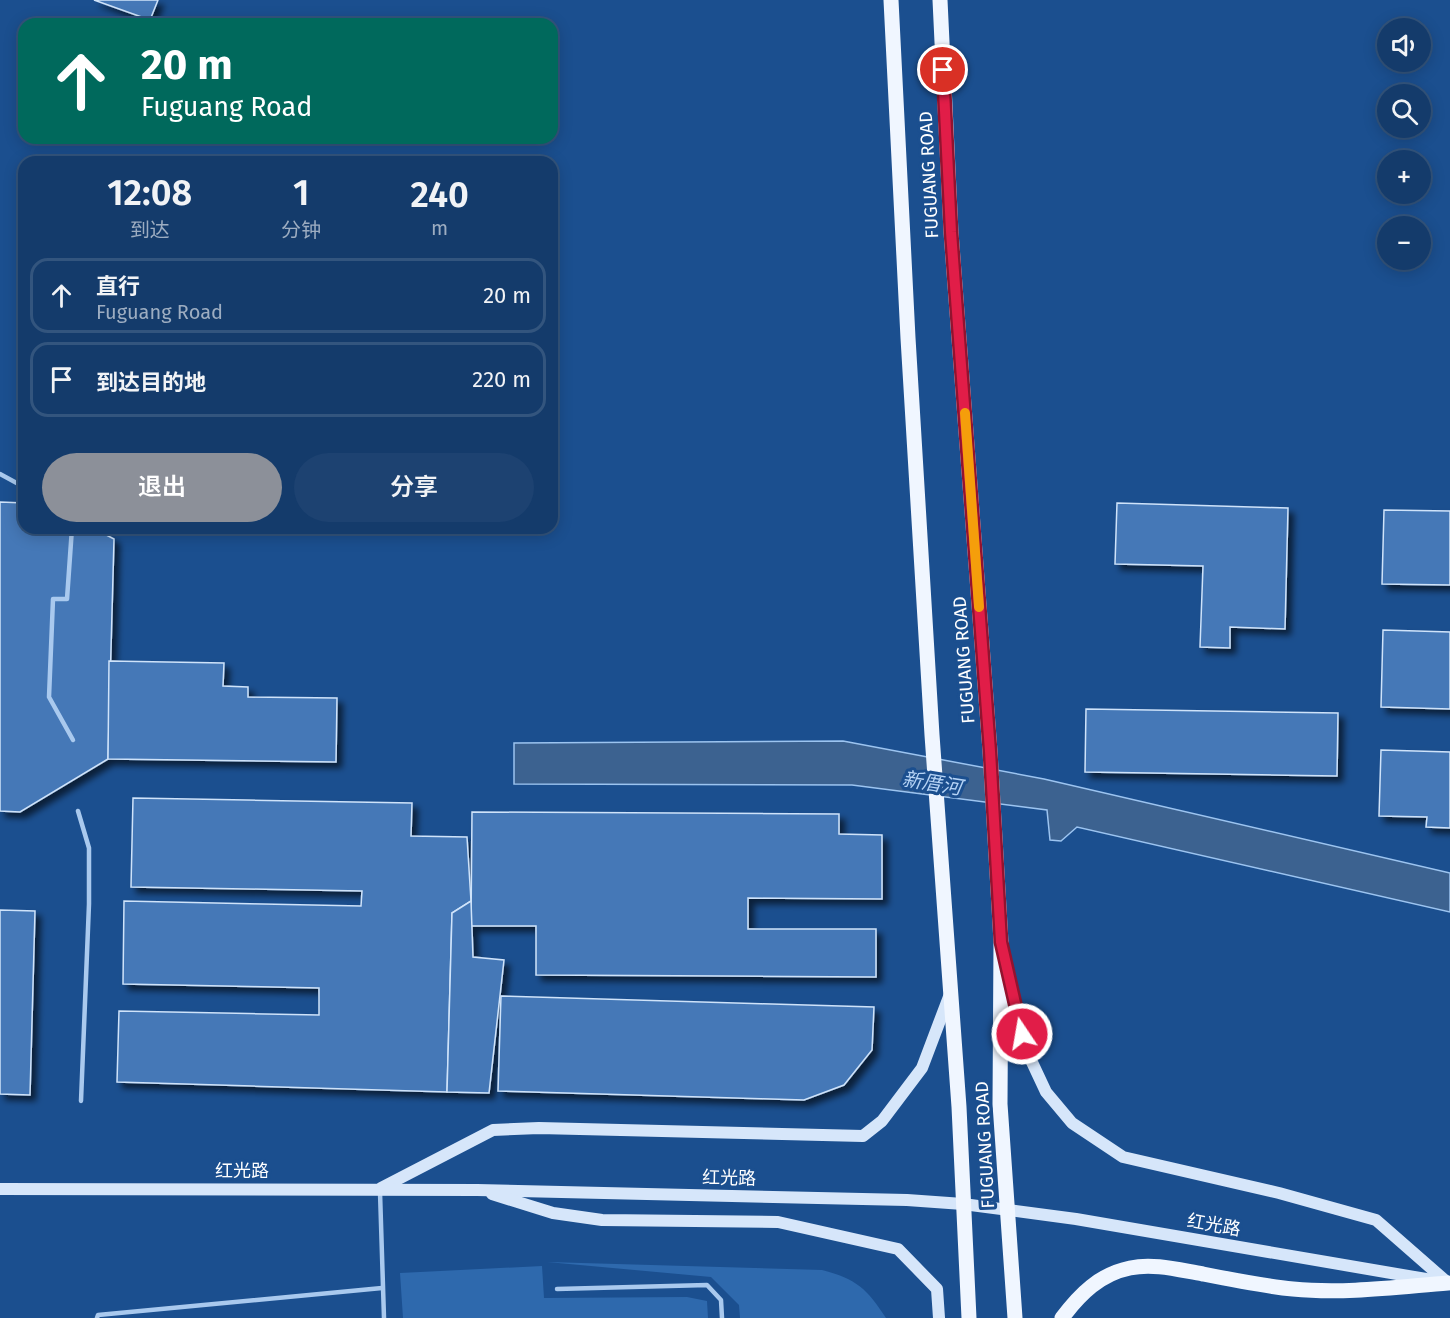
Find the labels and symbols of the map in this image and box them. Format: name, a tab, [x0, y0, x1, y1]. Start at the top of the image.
pin	[917, 44, 968, 95]
street label: FUGUANG ROAD	[915, 111, 943, 239]
street label: FUGUANG ROAD	[949, 596, 979, 724]
water label: 新厝河	[900, 766, 967, 800]
position arrow	[990, 1002, 1054, 1066]
street label: FUGUANG ROAD	[971, 1081, 999, 1209]
street label: 红光路	[215, 1160, 269, 1182]
street label: 红光路	[702, 1167, 756, 1189]
street label: 红光路	[1186, 1209, 1242, 1241]

